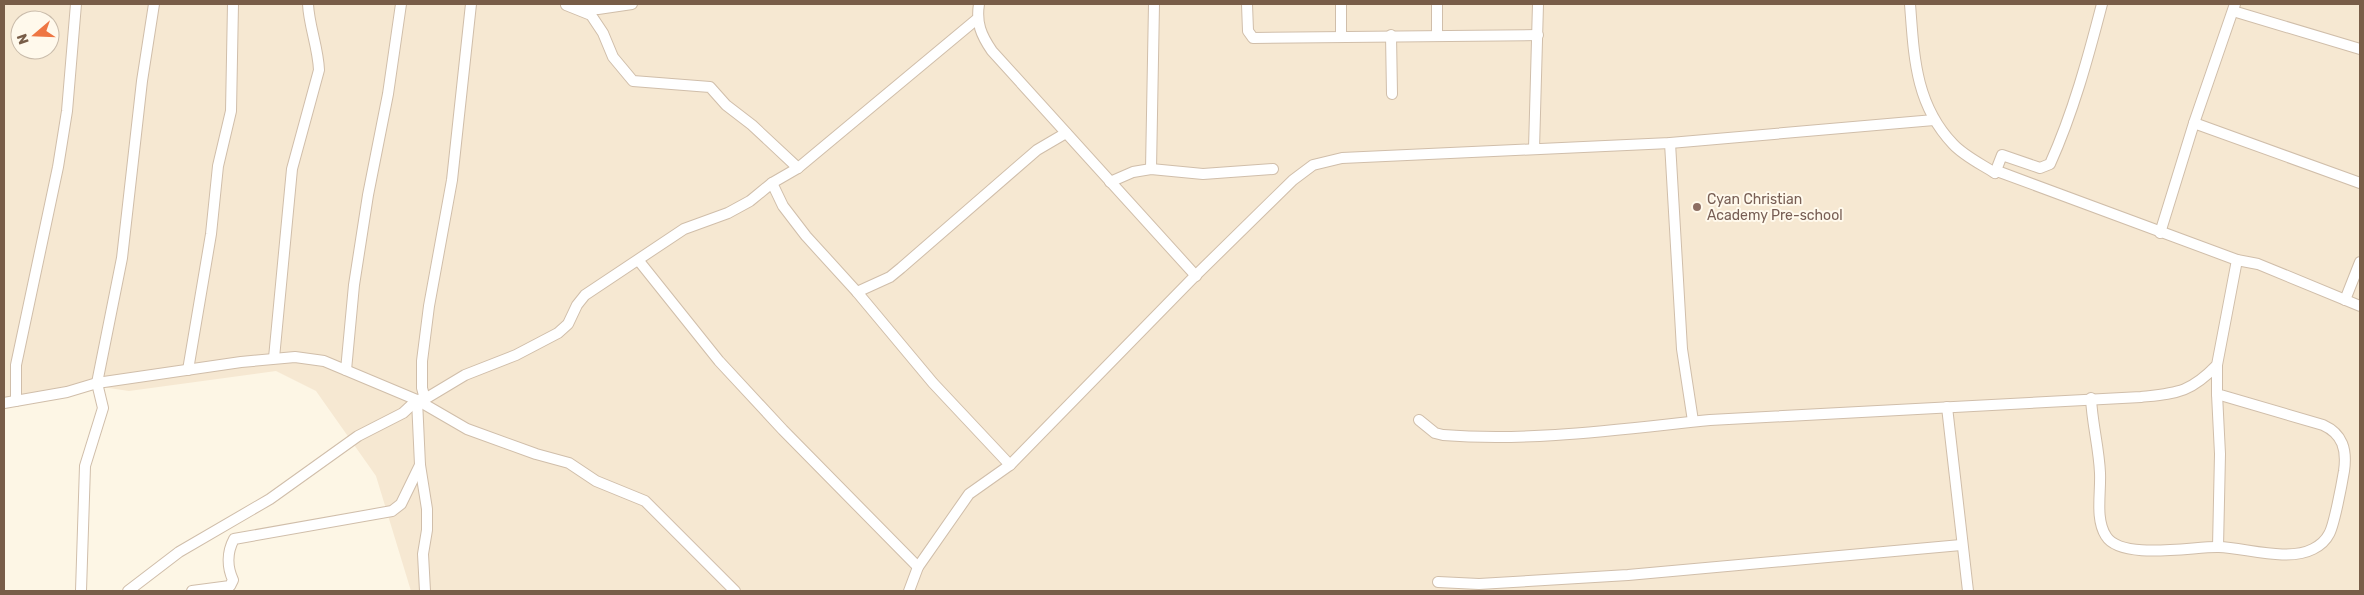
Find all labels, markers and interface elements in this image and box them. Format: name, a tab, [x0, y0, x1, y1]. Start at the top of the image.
north arrow	[10, 10, 60, 60]
text: N	[14, 32, 33, 47]
place label: Cyan Christian Academy Pre-school	[1707, 191, 1843, 224]
marker: Cyan Christian Academy Pre-school	[1691, 201, 1703, 213]

